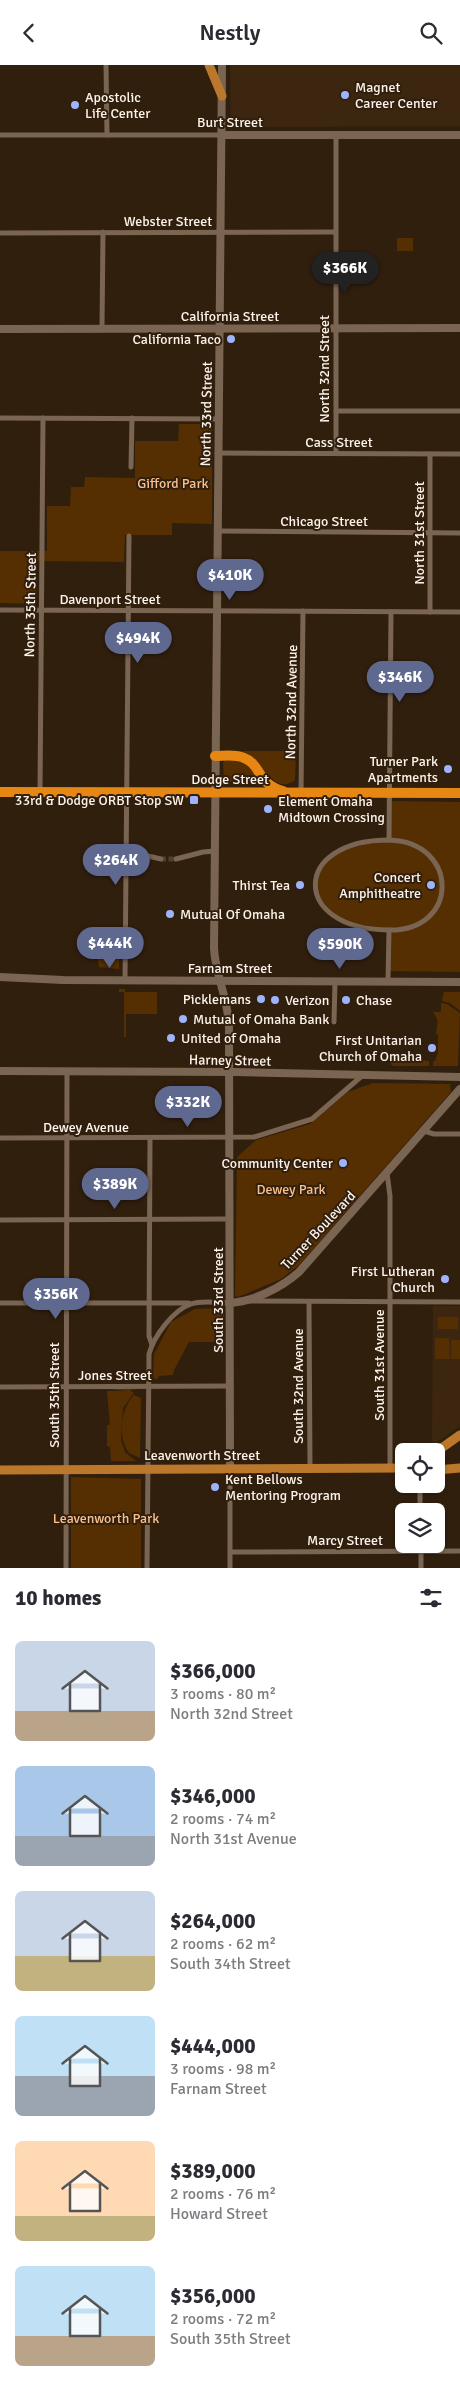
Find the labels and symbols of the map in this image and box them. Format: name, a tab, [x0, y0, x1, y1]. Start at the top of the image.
place label: Magnet Career Center	[355, 79, 438, 112]
place label: Apostolic Life Center	[85, 89, 151, 122]
marker: Magnet Career Center	[339, 89, 351, 101]
marker: Apostolic Life Center	[69, 99, 81, 111]
street label: Burt Street	[197, 114, 263, 131]
street label: Webster Street	[124, 213, 212, 230]
pin: $366K	[310, 251, 380, 294]
street label: California Street	[181, 308, 279, 325]
street label: North 32nd Street	[316, 315, 333, 423]
place label: California Taco	[132, 331, 221, 348]
marker: California Taco	[225, 333, 237, 345]
street label: North 33rd Street	[197, 361, 216, 467]
street label: Cass Street	[305, 434, 373, 451]
park label: Gifford Park	[137, 475, 209, 492]
street label: North 31st Street	[411, 481, 428, 585]
street label: Chicago Street	[280, 513, 368, 530]
street label: North 35th Street	[21, 552, 40, 658]
pin: $410K	[195, 559, 265, 601]
street label: Davenport Street	[59, 591, 161, 608]
pin: $494K	[103, 621, 173, 664]
street label: North 32nd Avenue	[282, 644, 301, 760]
pin: $346K	[365, 661, 435, 703]
place label: Turner Park Apartments	[368, 753, 438, 786]
marker: Turner Park Apartments	[442, 763, 454, 775]
street label: Dodge Street	[191, 771, 269, 788]
place label: 33rd & Dodge ORBT Stop SW	[15, 792, 184, 809]
place label: Element Omaha Midtown Crossing	[278, 793, 385, 826]
marker: 33rd & Dodge ORBT Stop SW	[188, 794, 200, 806]
marker: Element Omaha Midtown Crossing	[262, 803, 274, 815]
pin: $264K	[81, 843, 151, 886]
place label: Concert Amphitheatre	[339, 869, 421, 902]
place label: Thirst Tea	[233, 877, 290, 894]
marker: Thirst Tea	[294, 879, 306, 891]
marker: Concert Amphitheatre	[425, 879, 437, 891]
place label: Mutual Of Omaha	[180, 906, 285, 923]
marker: Mutual Of Omaha	[164, 908, 176, 920]
pin: $444K	[75, 927, 145, 969]
pin: $590K	[305, 927, 375, 970]
street label: Farnam Street	[188, 960, 272, 977]
place label: Picklemans	[183, 991, 251, 1008]
place label: Verizon	[285, 992, 330, 1009]
place label: Chase	[356, 992, 392, 1009]
marker: Picklemans	[255, 993, 267, 1005]
marker: Verizon	[269, 994, 281, 1006]
marker: Chase	[340, 994, 352, 1006]
place label: Mutual of Omaha Bank	[193, 1011, 329, 1028]
marker: Mutual of Omaha Bank	[177, 1013, 189, 1025]
place label: United of Omaha	[181, 1030, 281, 1047]
marker: United of Omaha	[165, 1032, 177, 1044]
place label: First Unitarian Church of Omaha	[319, 1032, 422, 1065]
marker: First Unitarian Church of Omaha	[426, 1042, 438, 1054]
street label: Harney Street	[189, 1051, 271, 1070]
pin: $332K	[153, 1085, 223, 1128]
street label: Dewey Avenue	[43, 1119, 129, 1136]
place label: Community Center	[222, 1155, 334, 1172]
marker: Community Center	[337, 1157, 349, 1169]
pin: $389K	[80, 1167, 150, 1210]
park label: Dewey Park	[256, 1181, 326, 1198]
street label: Turner Boulevard	[278, 1187, 359, 1273]
street label: South 33rd Street	[210, 1247, 227, 1353]
place label: First Lutheran Church	[351, 1263, 435, 1296]
marker: First Lutheran Church	[439, 1273, 451, 1285]
pin: $356K	[21, 1277, 91, 1320]
street label: South 31st Avenue	[371, 1309, 388, 1421]
street label: South 32nd Avenue	[290, 1328, 307, 1444]
street label: South 35th Street	[46, 1342, 63, 1448]
street label: Jones Street	[78, 1367, 152, 1384]
street label: Leavenworth Street	[144, 1447, 260, 1464]
place label: Kent Bellows Mentoring Program	[225, 1471, 341, 1504]
marker: Kent Bellows Mentoring Program	[209, 1481, 221, 1493]
park label: Leavenworth Park	[53, 1510, 159, 1527]
street label: Marcy Street	[307, 1532, 383, 1549]

